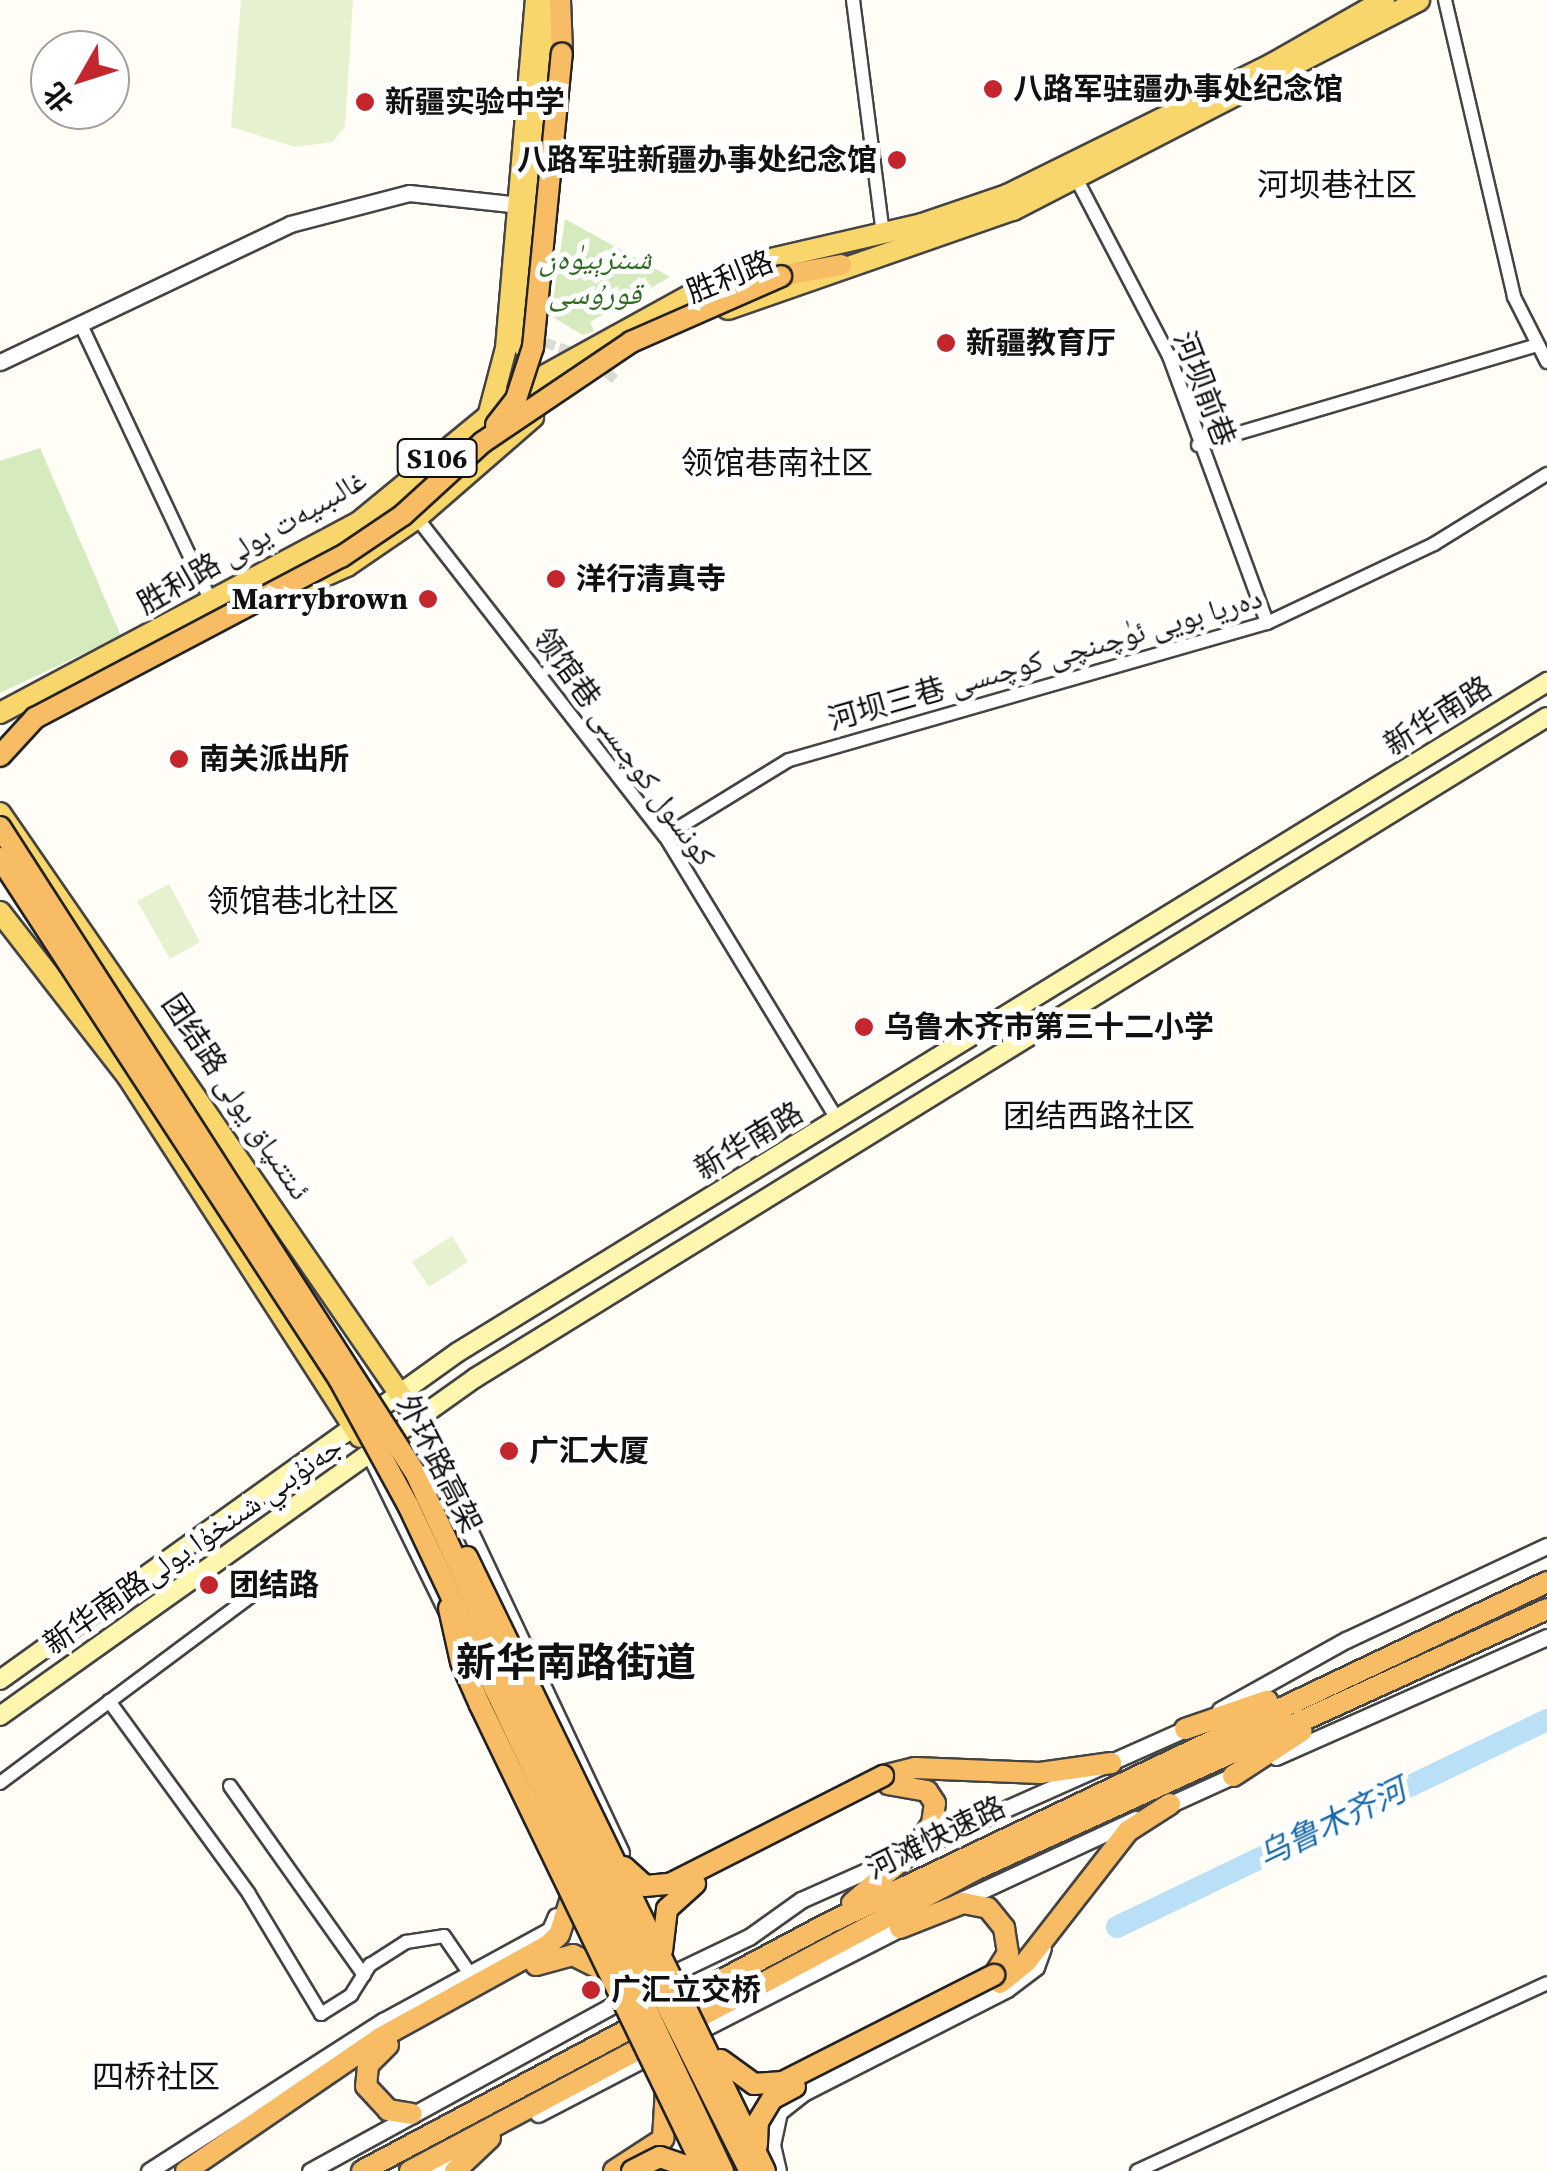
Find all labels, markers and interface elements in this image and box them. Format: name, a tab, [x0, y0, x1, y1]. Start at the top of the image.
north arrow	[30, 30, 130, 130]
place label: 八路军驻疆办事处纪念馆	[1013, 71, 1343, 107]
text: 北	[35, 75, 82, 120]
marker: 八路军驻疆办事处纪念馆	[982, 78, 1004, 100]
place label: 新疆实验中学	[385, 84, 565, 120]
marker: 新疆实验中学	[354, 91, 376, 113]
place label: 八路军驻新疆办事处纪念馆	[517, 142, 877, 178]
marker: 八路军驻新疆办事处纪念馆	[886, 149, 908, 171]
district label: 河坝巷社区	[1257, 166, 1417, 204]
park label: شىنزېيۈەن قورۇسى	[539, 241, 651, 312]
street label: 胜利路	[682, 243, 778, 311]
place label: 新疆教育厅	[966, 325, 1116, 361]
street label: 河坝前巷	[1166, 327, 1242, 451]
marker: 新疆教育厅	[935, 332, 957, 354]
road number: S106	[394, 435, 480, 481]
district label: 领馆巷南社区	[681, 444, 873, 482]
street label: 胜利路 غالىبىيەت يولى	[131, 462, 373, 622]
place label: 洋行清真寺	[576, 561, 726, 597]
marker: 洋行清真寺	[545, 568, 567, 590]
street label: 河坝三巷 دەريا بويى ئۈچىنچى كوچىسى	[824, 580, 1266, 738]
place label: Marrybrown	[231, 581, 408, 617]
marker: Marrybrown	[417, 588, 439, 610]
street label: 领馆巷 كونسول كوچىسى	[526, 621, 722, 873]
street label: 新华南路	[1378, 669, 1498, 763]
place label: 南关派出所	[199, 741, 349, 777]
marker: 南关派出所	[168, 748, 190, 770]
district label: 领馆巷北社区	[207, 882, 399, 920]
street label: 团结路 ئىتتىپاق يولى	[154, 987, 318, 1207]
place label: 乌鲁木齐市第三十二小学	[884, 1009, 1214, 1045]
marker: 乌鲁木齐市第三十二小学	[853, 1016, 875, 1038]
street label: 新华南路	[688, 1095, 810, 1187]
district label: 团结西路社区	[1003, 1097, 1195, 1135]
street label: 外环路高架	[389, 1389, 489, 1539]
street label: 新华南路جەنۇبىي شىنخۇا يولى	[37, 1428, 349, 1662]
place label: 广汇大厦	[529, 1433, 649, 1469]
marker: 广汇大厦	[498, 1440, 520, 1462]
place label: 团结路	[229, 1567, 319, 1603]
marker: 团结路	[198, 1574, 220, 1596]
district label: 新华南路街道	[456, 1638, 696, 1686]
water label: 乌鲁木齐河	[1252, 1771, 1412, 1875]
street label: 河滩快速路	[861, 1789, 1011, 1887]
place label: 广汇立交桥	[611, 1972, 761, 2008]
marker: 广汇立交桥	[580, 1979, 602, 2001]
district label: 四桥社区	[92, 2058, 220, 2096]

